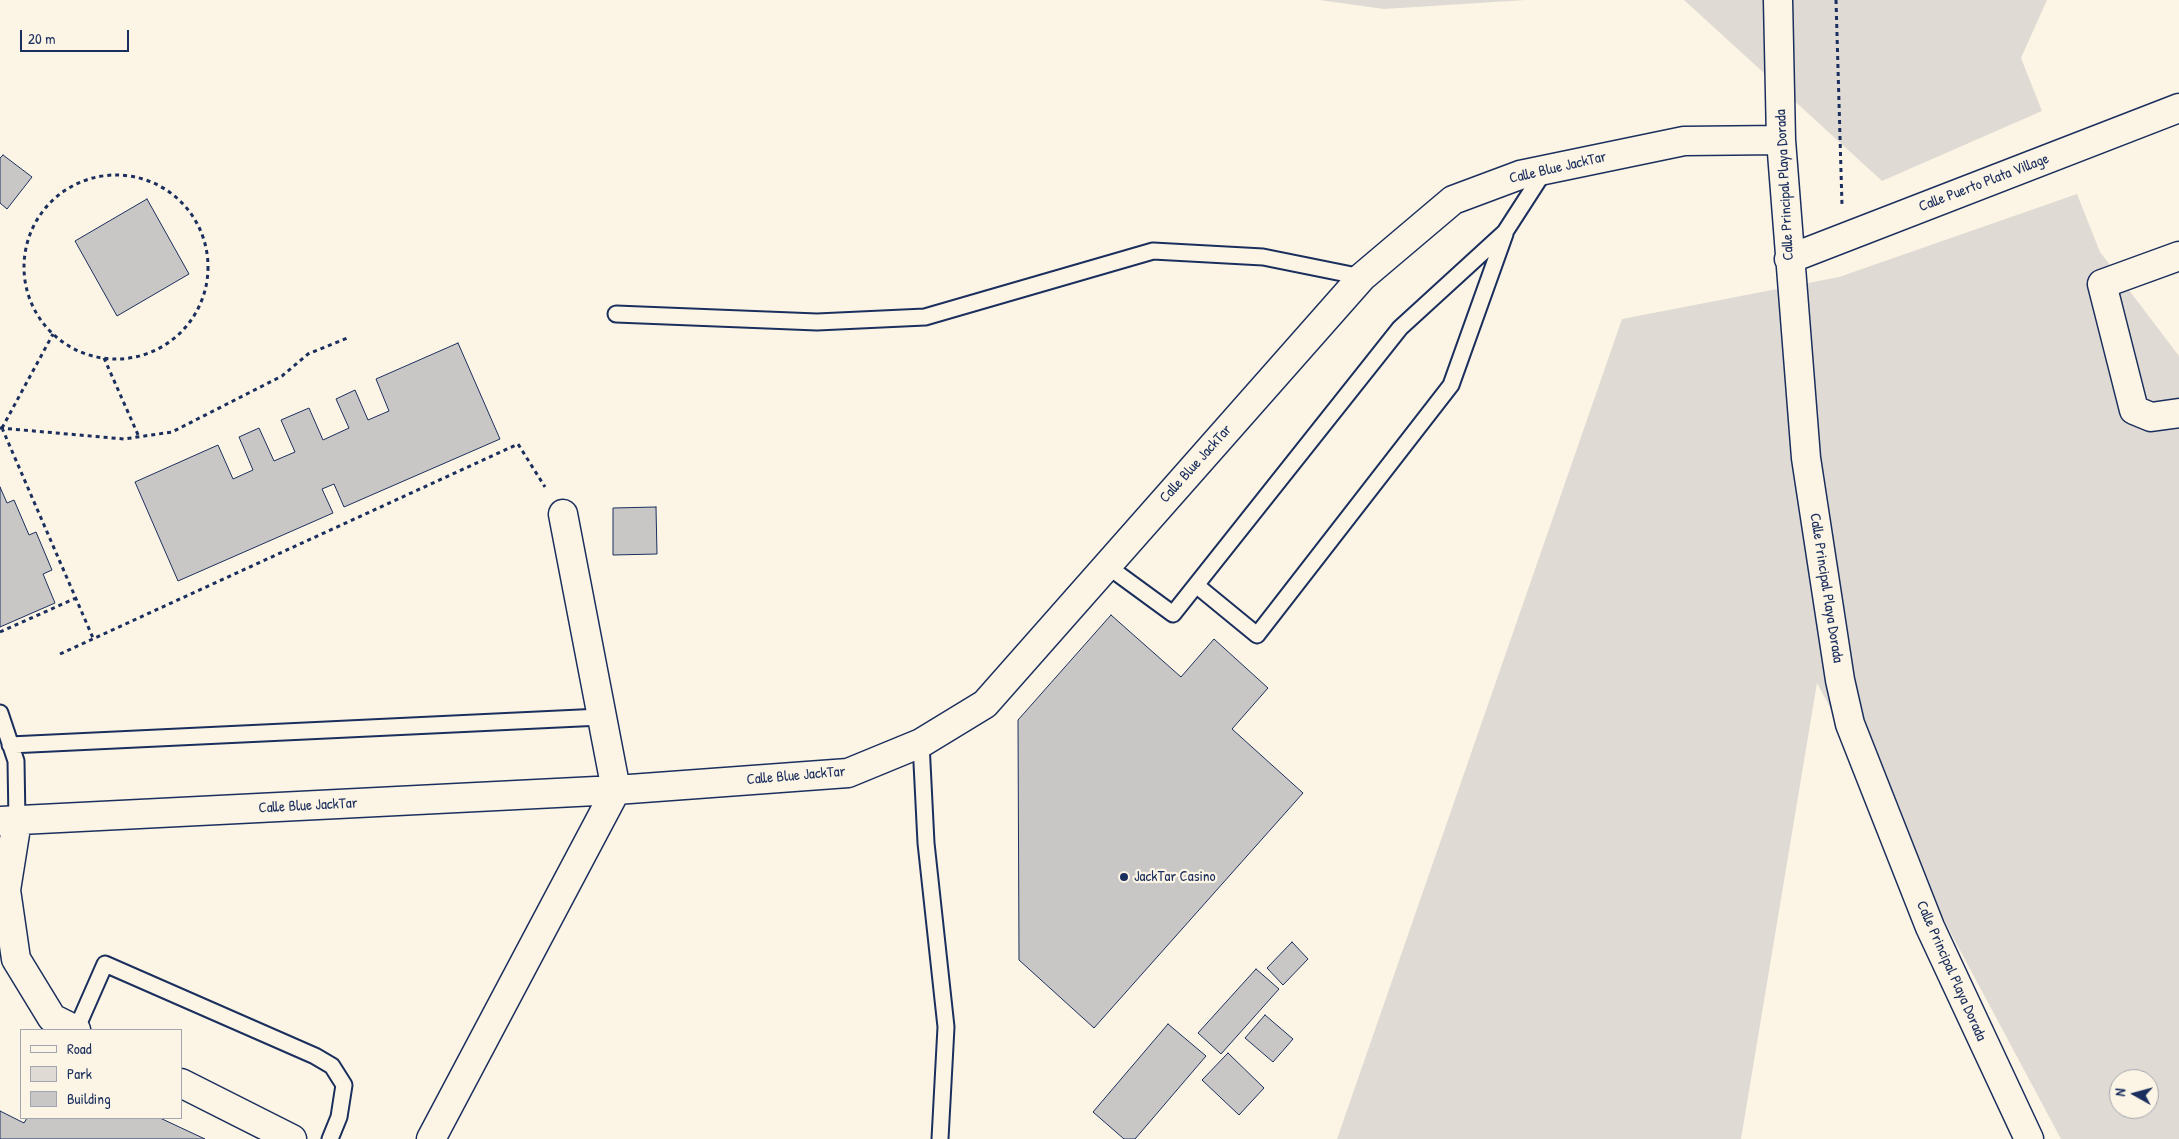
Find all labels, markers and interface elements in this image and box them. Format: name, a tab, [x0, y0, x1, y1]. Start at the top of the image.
scale bar	[22, 20, 131, 52]
text: 20 m	[28, 28, 55, 49]
street label: Calle Principal Playa Dorada	[1772, 109, 1798, 261]
street label: Calle Blue JackTar	[1508, 148, 1608, 188]
street label: Calle Puerto Plata Village	[1916, 150, 2052, 216]
street label: Calle Blue JackTar	[1156, 421, 1236, 507]
street label: Calle Principal Playa Dorada	[1805, 512, 1847, 664]
street label: Calle Blue JackTar	[746, 763, 846, 789]
street label: Calle Blue JackTar	[258, 794, 358, 818]
place label: JackTar Casino	[1134, 868, 1216, 886]
marker: JackTar Casino	[1118, 871, 1130, 883]
street label: Calle Principal Playa Dorada	[1912, 898, 1990, 1044]
legend	[20, 1029, 182, 1119]
text: Road	[67, 1038, 92, 1059]
text: Park	[67, 1063, 92, 1084]
north arrow	[2109, 1069, 2159, 1119]
text: N	[2110, 1087, 2129, 1097]
text: Building	[67, 1088, 111, 1109]

